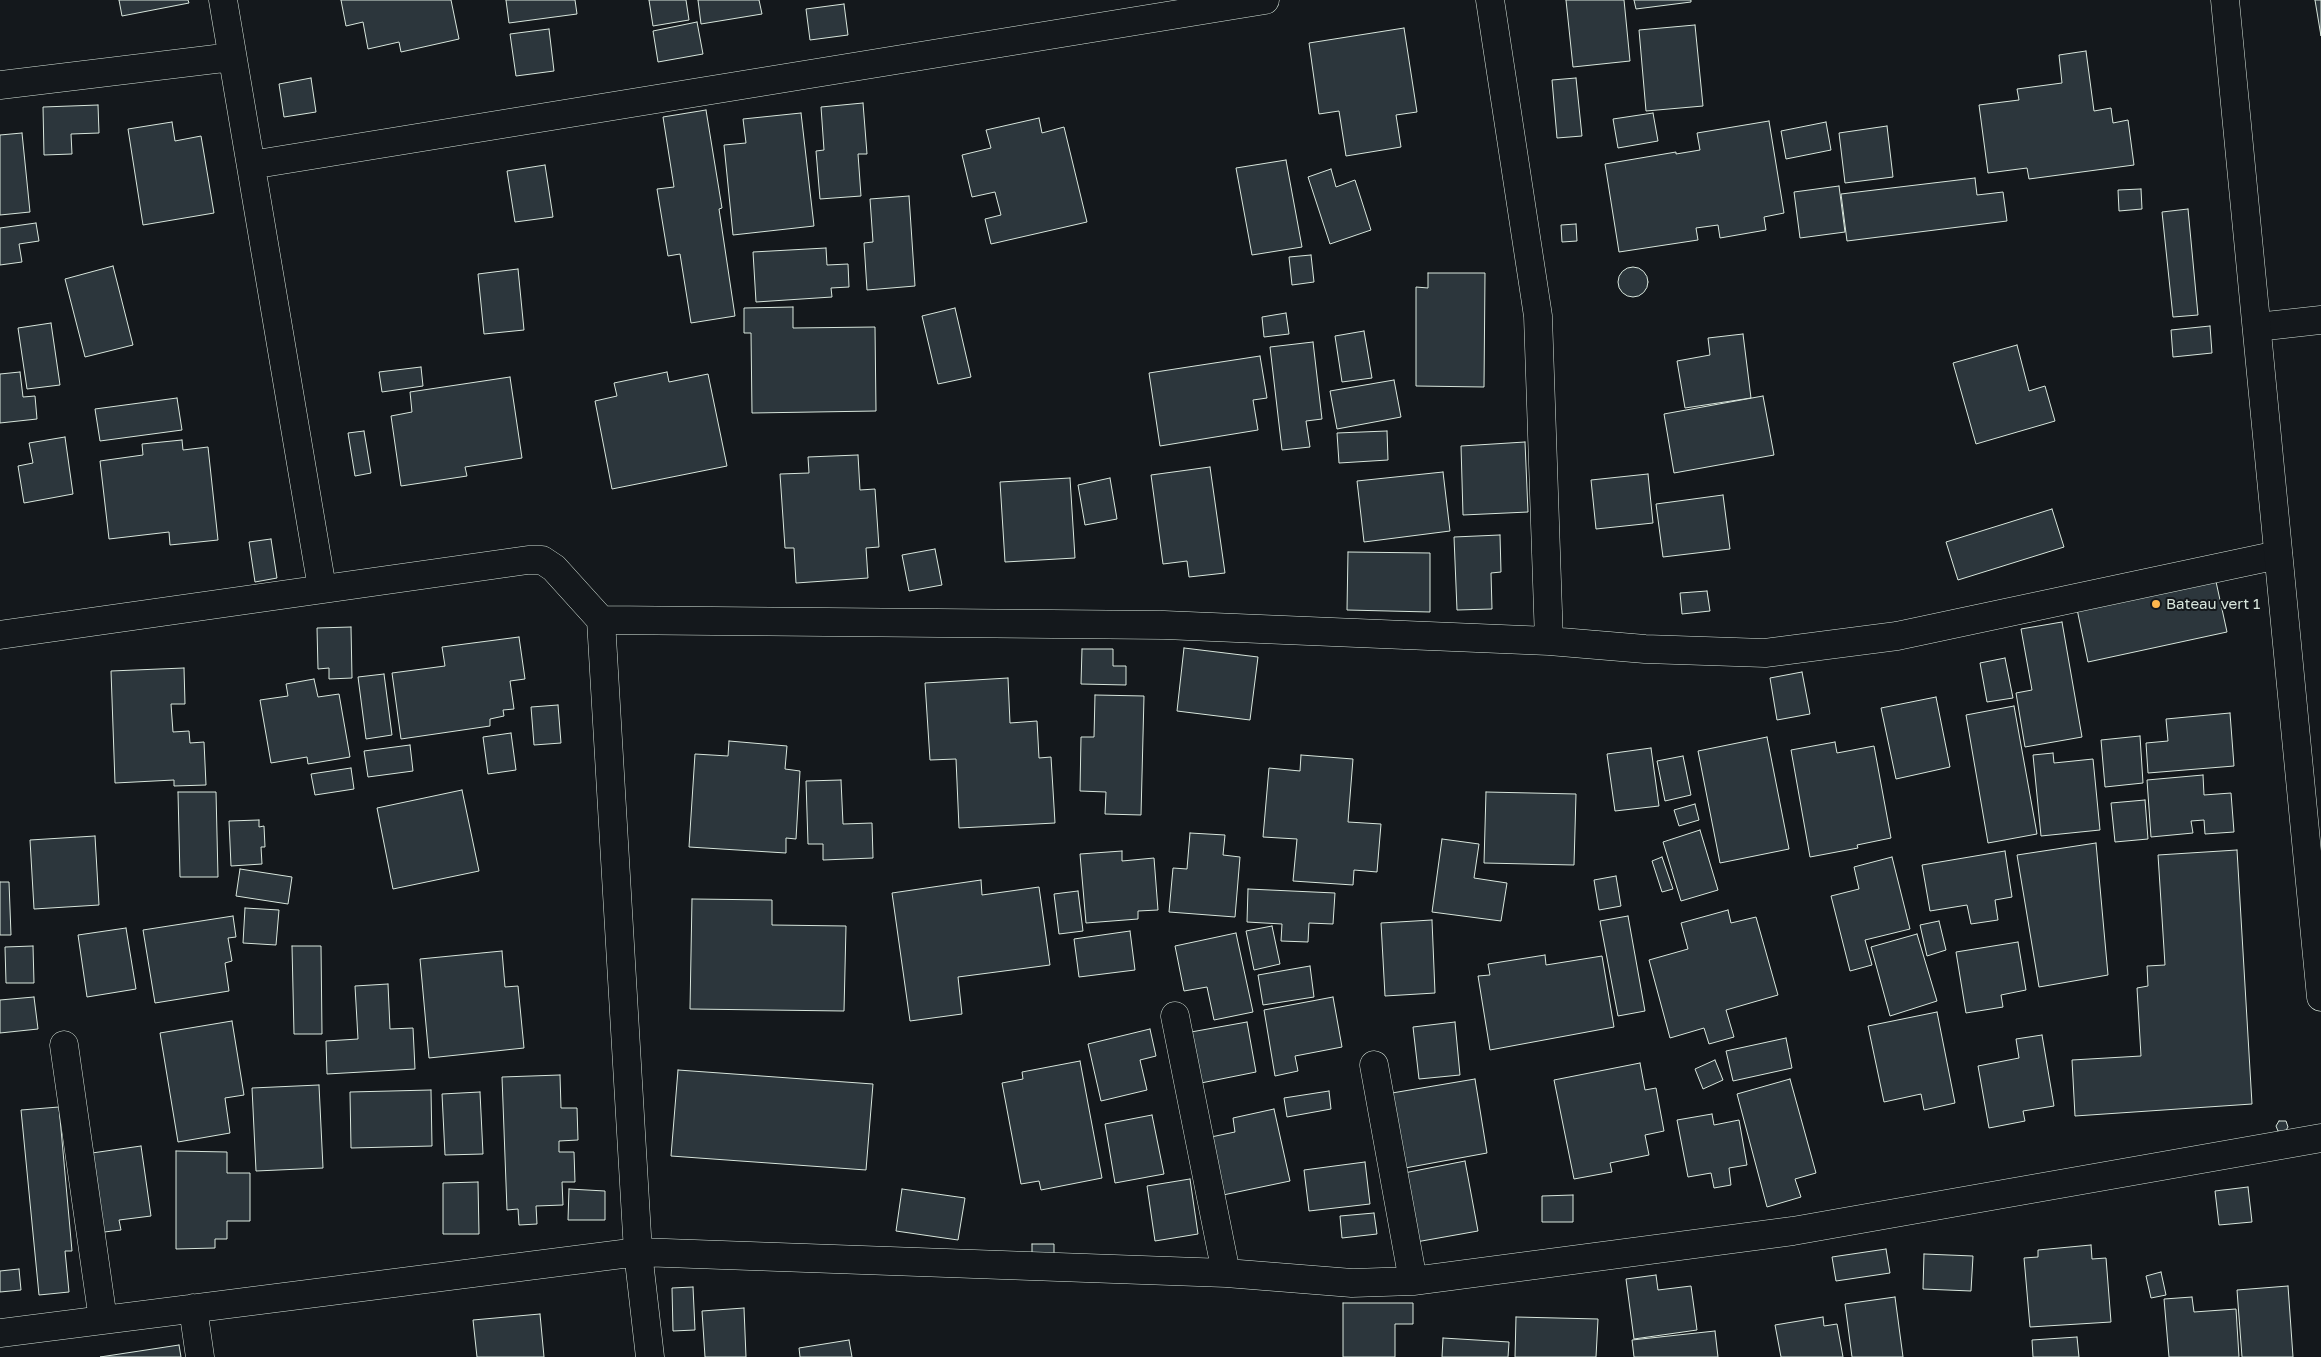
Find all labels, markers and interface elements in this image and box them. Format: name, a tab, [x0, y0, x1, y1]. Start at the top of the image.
place label: Bateau vert 1	[2166, 595, 2260, 613]
marker: Bateau vert 1	[2150, 598, 2162, 610]

